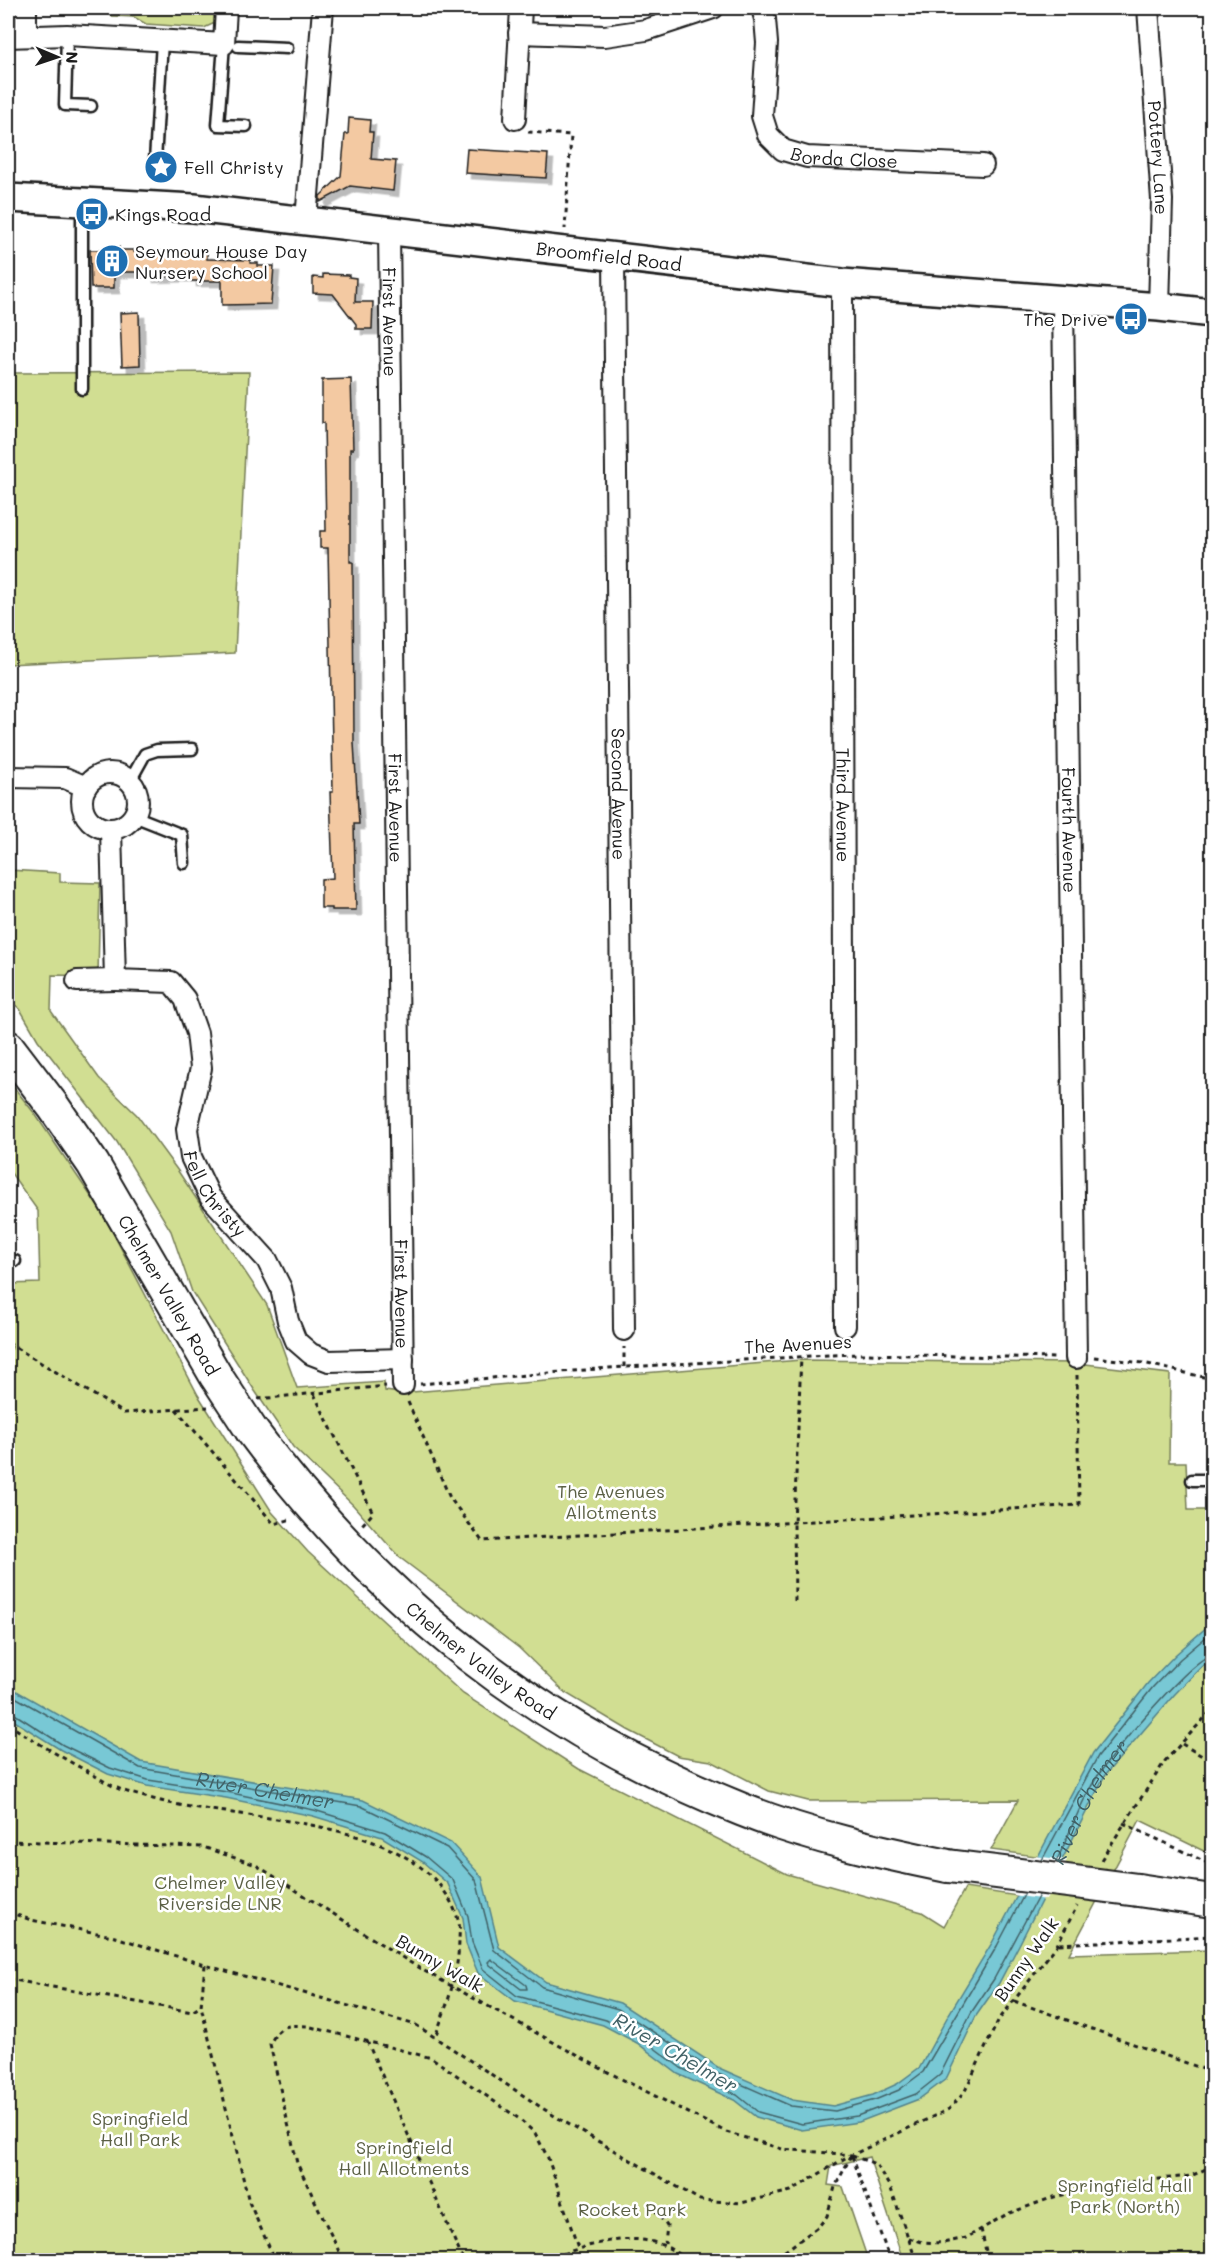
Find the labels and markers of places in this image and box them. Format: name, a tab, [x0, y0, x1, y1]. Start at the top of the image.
place icon: Fell Christy	[143, 149, 179, 185]
place label: Fell Christy	[184, 155, 284, 179]
bus stop icon: Kings Road	[74, 196, 110, 232]
place label: Kings Road	[115, 202, 211, 226]
place label: Seymour House Day Nursery School	[135, 239, 307, 284]
building icon: Seymour House Day Nursery School	[94, 243, 130, 279]
bus stop icon: The Drive	[1113, 301, 1149, 337]
place label: The Drive	[1023, 307, 1108, 331]

